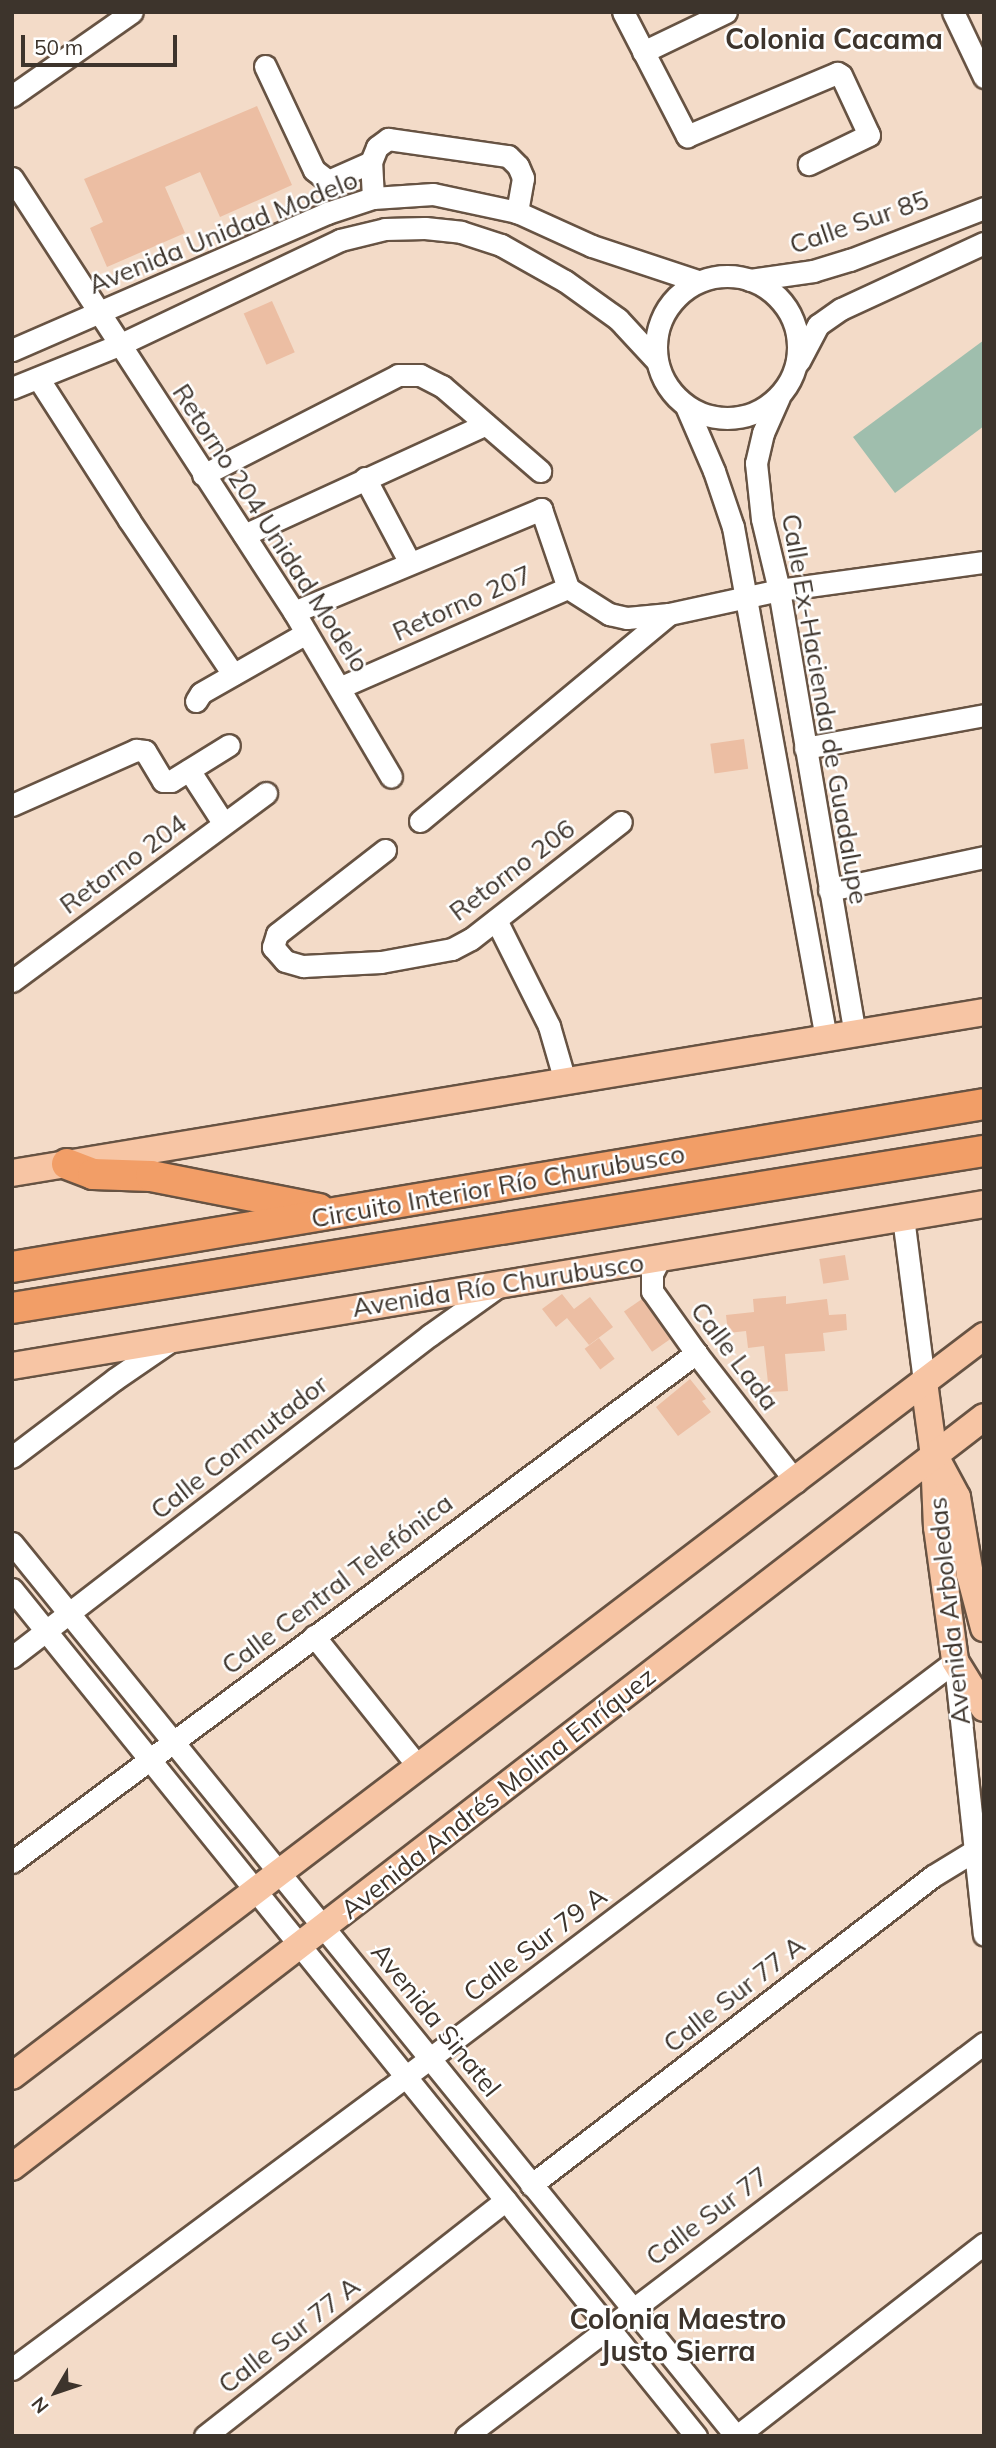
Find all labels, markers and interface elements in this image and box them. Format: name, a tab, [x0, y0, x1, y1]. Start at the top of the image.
scale bar	[24, 21, 180, 65]
district label: Colonia Cacama	[725, 22, 943, 56]
text: 50 m	[34, 34, 83, 60]
street label: Avenida Unidad Modelo	[84, 164, 362, 300]
street label: Calle Sur 85	[785, 184, 933, 260]
street label: Retorno 204 Unidad Modelo	[166, 378, 376, 678]
street label: Calle Ex-Hacienda de Guadalupe	[775, 511, 875, 907]
street label: Retorno 207	[388, 558, 536, 648]
street label: Retorno 204	[54, 808, 192, 920]
street label: Retorno 206	[443, 813, 581, 927]
street label: Circuito Interior Río Churubusco	[309, 1138, 687, 1234]
street label: Avenida Río Churubusco	[350, 1247, 646, 1323]
street label: Calle Lada	[684, 1296, 786, 1416]
street label: Calle Conmutador	[144, 1368, 334, 1526]
street label: Calle Central Telefónica	[216, 1487, 458, 1681]
street label: Avenida Arboledas	[922, 1495, 976, 1727]
street label: Avenida Andrés Molina Enríquez	[335, 1661, 661, 1925]
street label: Calle Sur 79 A	[457, 1880, 613, 2008]
street label: Calle Sur 77 A	[657, 1929, 811, 2059]
street label: Avenida Sinatel	[365, 1937, 507, 2103]
street label: Calle Sur 77	[640, 2160, 774, 2272]
street label: Calle Sur 77 A	[212, 2270, 366, 2400]
district label: Colonia Maestro Justo Sierra	[570, 2302, 786, 2368]
north arrow	[21, 2357, 91, 2427]
text: N	[26, 2392, 54, 2418]

